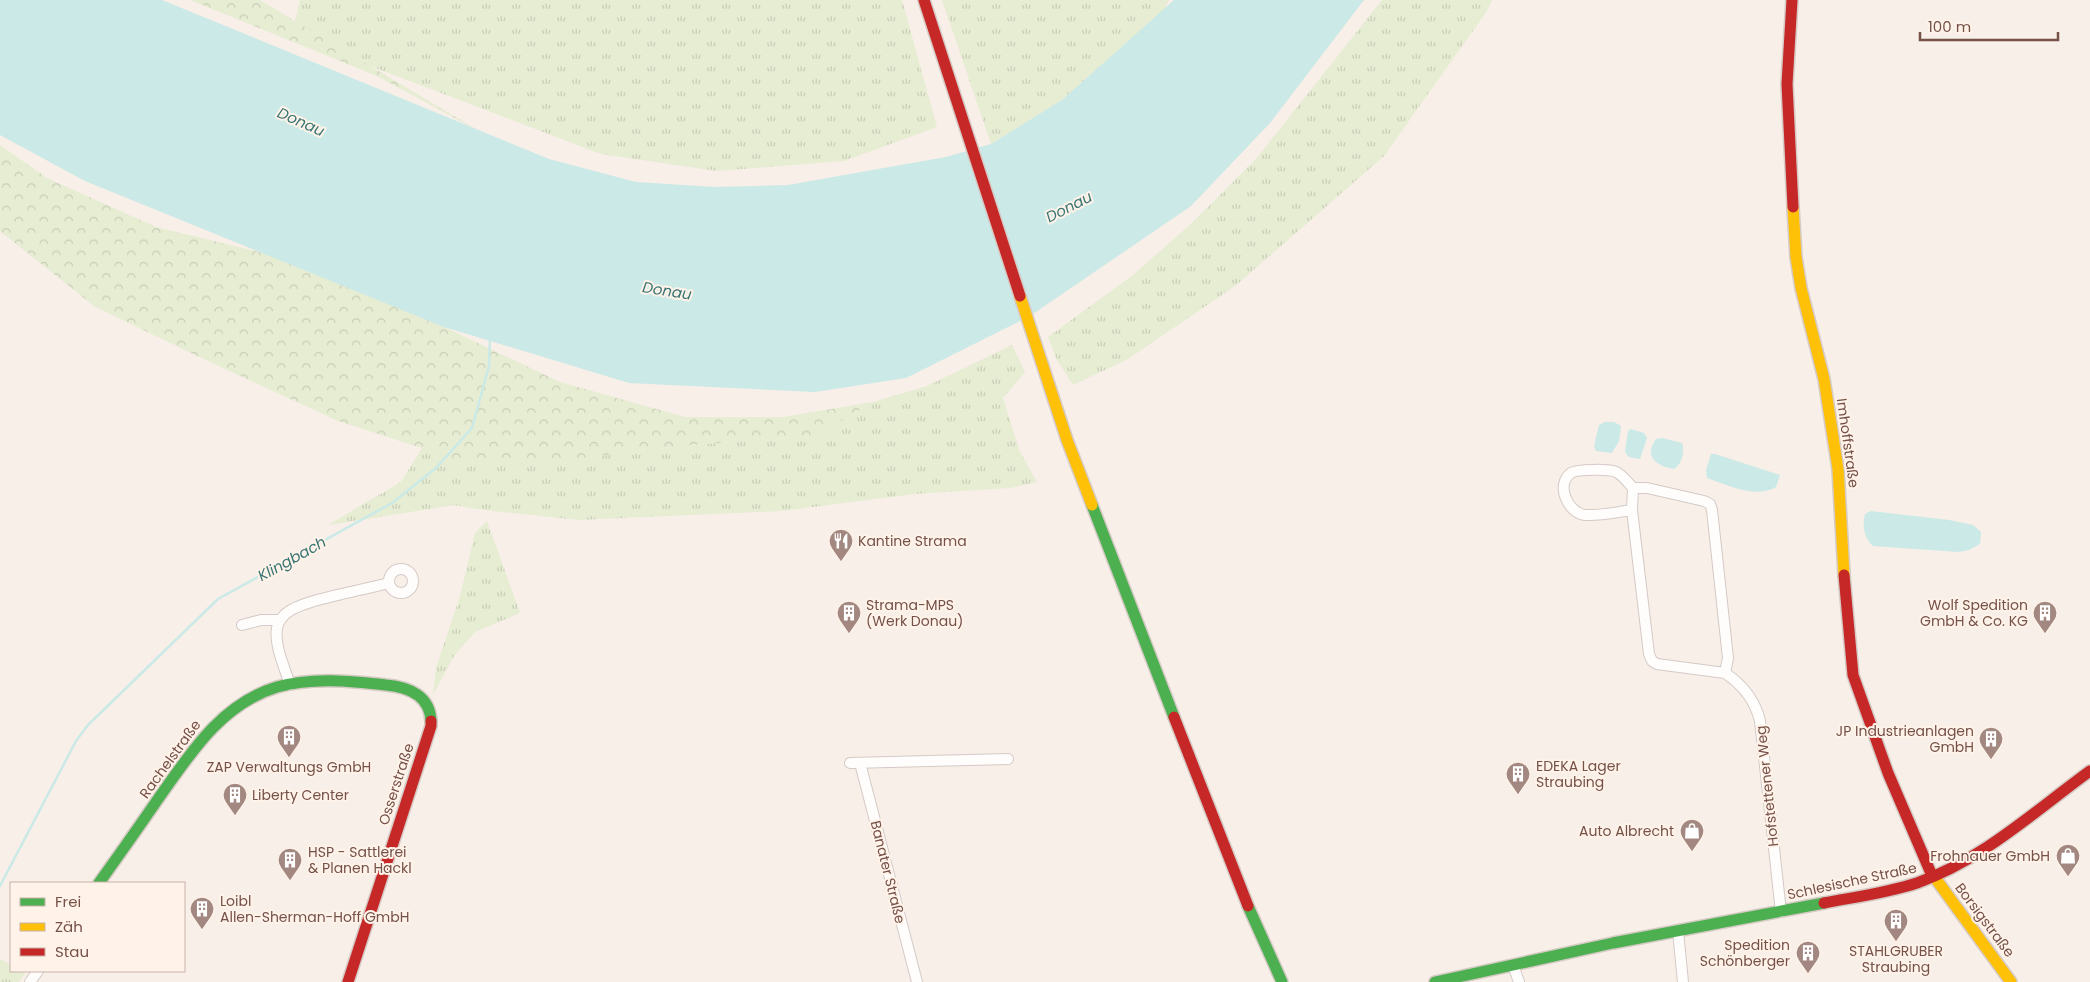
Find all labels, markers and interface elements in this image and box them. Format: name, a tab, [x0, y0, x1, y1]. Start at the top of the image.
scale bar	[1920, 10, 2058, 42]
text: 100 m	[1928, 16, 1971, 37]
water label: Donau	[274, 102, 328, 141]
water label: Donau	[1042, 186, 1096, 227]
water label: Donau	[641, 276, 694, 305]
street label: Imhoffstraße	[1832, 397, 1864, 489]
restaurant icon: Kantine Strama	[828, 528, 854, 562]
water label: Klingbach	[254, 531, 330, 586]
place label: Kantine Strama	[858, 531, 967, 551]
place label: Strama-MPS (Werk Donau)	[866, 595, 963, 631]
place label: Wolf Spedition GmbH & Co. KG	[1920, 595, 2028, 631]
building icon: Strama-MPS (Werk Donau)	[836, 600, 862, 634]
building icon: Wolf Spedition GmbH & Co. KG	[2032, 600, 2058, 634]
street label: Rachelstraße	[135, 715, 206, 802]
place label: JP Industrieanlagen GmbH	[1836, 721, 1974, 757]
building icon: ZAP Verwaltungs GmbH	[276, 724, 302, 758]
street label: Hofstettener Weg	[1751, 724, 1783, 848]
building icon: JP Industrieanlagen GmbH	[1978, 726, 2004, 760]
street label: Osserstraße	[373, 740, 419, 827]
place label: EDEKA Lager Straubing	[1536, 756, 1621, 792]
place label: ZAP Verwaltungs GmbH	[207, 757, 371, 777]
building icon: EDEKA Lager Straubing	[1505, 761, 1531, 795]
building icon: Liberty Center	[222, 782, 248, 816]
place label: Liberty Center	[252, 785, 349, 805]
street label: Banater Straße	[866, 818, 911, 926]
shop icon: Auto Albrecht	[1679, 818, 1705, 852]
place label: Auto Albrecht	[1579, 821, 1674, 841]
place label: HSP - Sattlerei & Planen Hackl	[308, 842, 412, 878]
shop icon: Frohnauer GmbH	[2055, 843, 2081, 877]
place label: Frohnauer GmbH	[1930, 846, 2050, 866]
building icon: HSP - Sattlerei & Planen Hackl	[277, 847, 303, 881]
street label: Schlesische Straße	[1785, 857, 1919, 904]
street label: Borsigstraße	[1950, 879, 2020, 962]
legend	[10, 882, 185, 972]
text: Frei	[55, 891, 81, 912]
place label: Loibl Allen-Sherman-Hoff GmbH	[220, 891, 409, 927]
building icon: Loibl Allen-Sherman-Hoff GmbH	[189, 896, 215, 930]
building icon: STAHLGRUBER Straubing	[1883, 908, 1909, 942]
text: Zäh	[55, 916, 83, 937]
place label: Spedition Schönberger	[1700, 935, 1790, 971]
building icon: Spedition Schönberger	[1795, 940, 1821, 974]
text: Stau	[55, 941, 89, 962]
place label: STAHLGRUBER Straubing	[1849, 941, 1943, 977]

